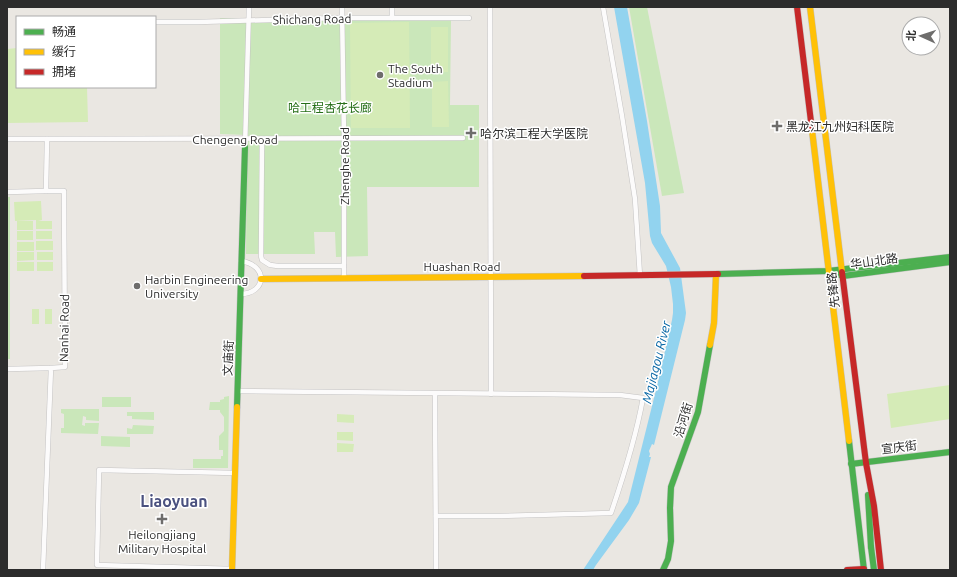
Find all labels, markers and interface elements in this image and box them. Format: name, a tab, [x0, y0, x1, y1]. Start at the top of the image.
street label: Shichang Road	[272, 12, 352, 26]
legend	[16, 16, 156, 88]
north arrow	[901, 16, 941, 56]
text: 畅通	[52, 25, 76, 38]
text: 北	[905, 30, 917, 41]
text: 缓行	[52, 45, 76, 58]
place label: The South Stadium	[388, 62, 443, 89]
text: 拥堵	[52, 65, 76, 78]
marker: The South Stadium	[375, 70, 385, 80]
park label: 哈工程杏花长廊	[288, 101, 372, 114]
marker: 黑龙江九州妇科医院	[771, 120, 783, 132]
place label: 黑龙江九州妇科医院	[786, 120, 894, 133]
street label: Zhenghe Road	[338, 127, 351, 205]
marker: 哈尔滨工程大学医院	[465, 127, 477, 139]
place label: 哈尔滨工程大学医院	[480, 127, 588, 140]
street label: Chengeng Road	[192, 133, 278, 146]
street label: 华山北路	[849, 251, 899, 271]
street label: Huashan Road	[424, 260, 500, 273]
street label: 先锋路	[825, 271, 841, 309]
place label: Harbin Engineering University	[145, 273, 248, 300]
marker: Harbin Engineering University	[132, 281, 142, 291]
street label: Nanhai Road	[57, 294, 71, 362]
water label: Majiagou River	[639, 318, 673, 405]
street label: 文庙街	[221, 340, 235, 376]
street label: 沿河街	[672, 401, 694, 439]
street label: 宣庆街	[880, 438, 918, 456]
district label: Liaoyuan	[140, 492, 208, 510]
marker: Heilongjiang Military Hospital	[156, 513, 168, 525]
place label: Heilongjiang Military Hospital	[118, 528, 206, 555]

